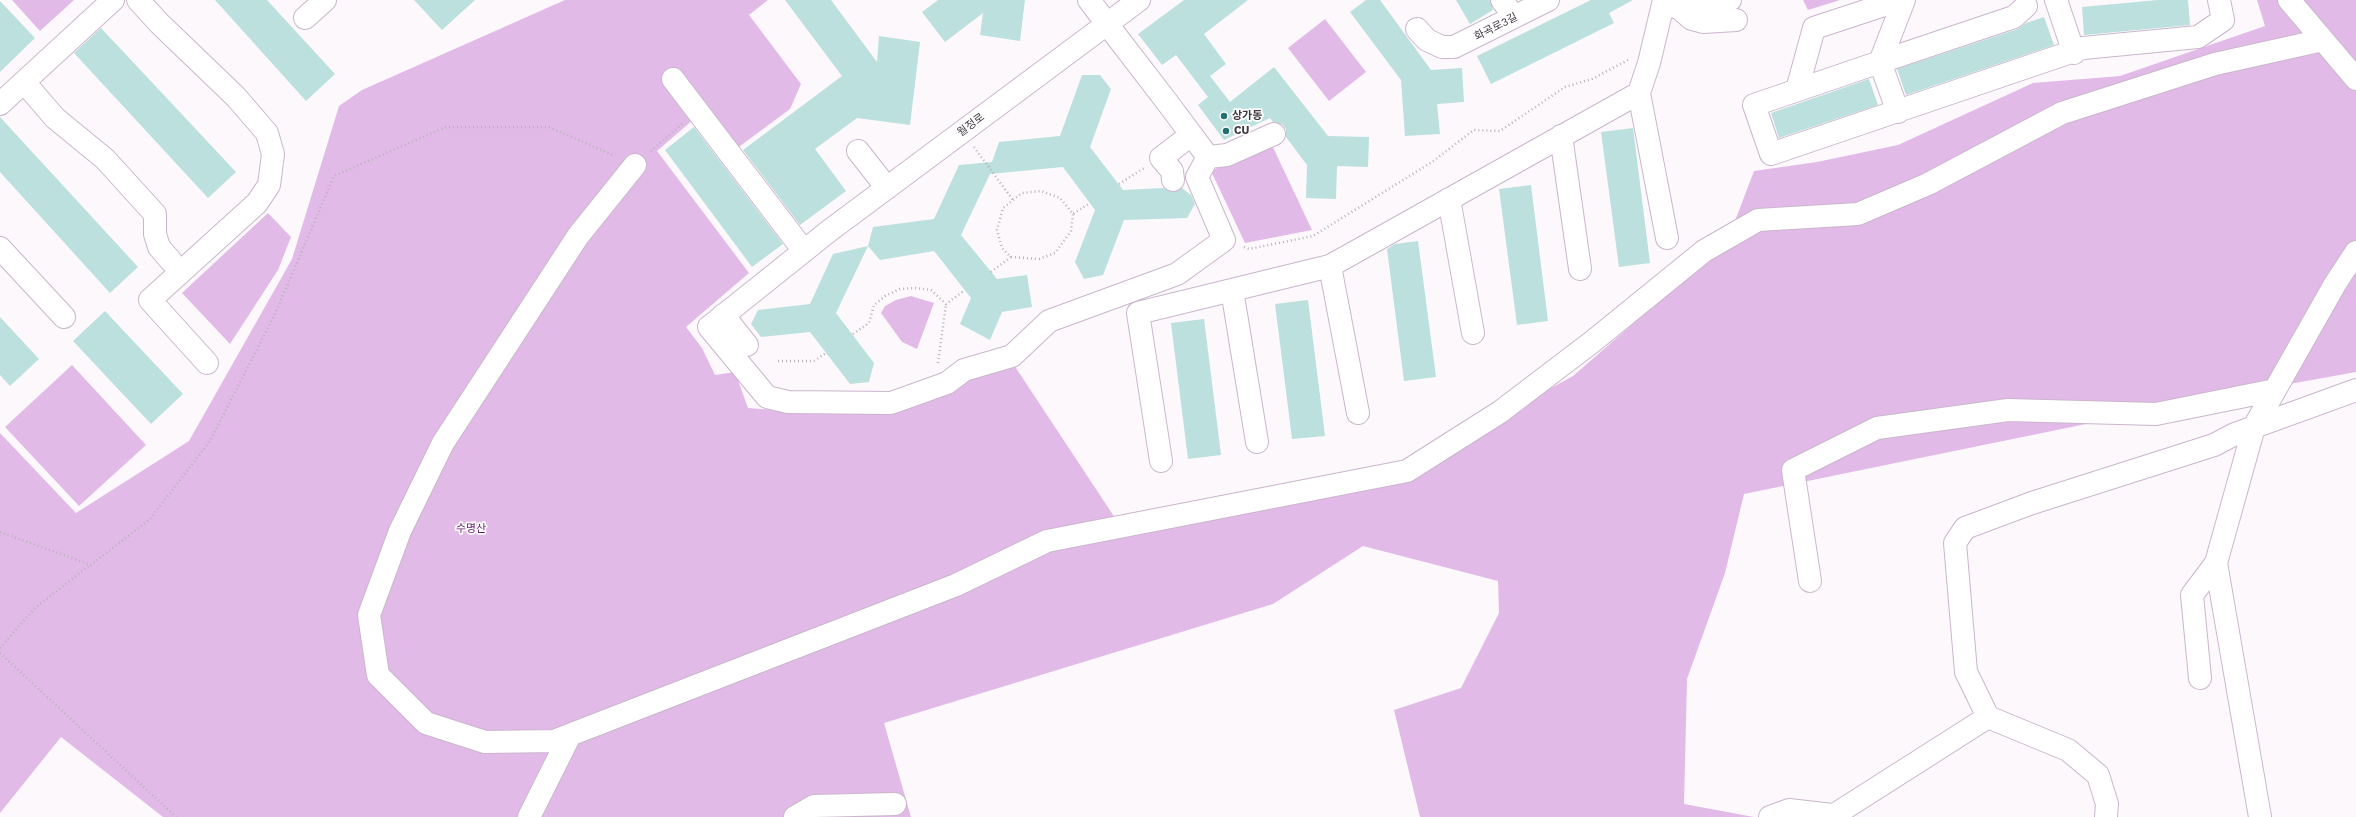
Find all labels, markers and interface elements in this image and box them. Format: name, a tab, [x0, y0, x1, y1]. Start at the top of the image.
street label: 화곡로3길	[1472, 10, 1520, 44]
place label: 상가동	[1232, 109, 1262, 123]
street label: 월정로	[955, 111, 987, 139]
marker: 상가동	[1219, 111, 1229, 121]
place label: CU	[1234, 124, 1249, 138]
marker: CU	[1221, 126, 1231, 136]
park label: 수명산	[456, 522, 486, 536]

